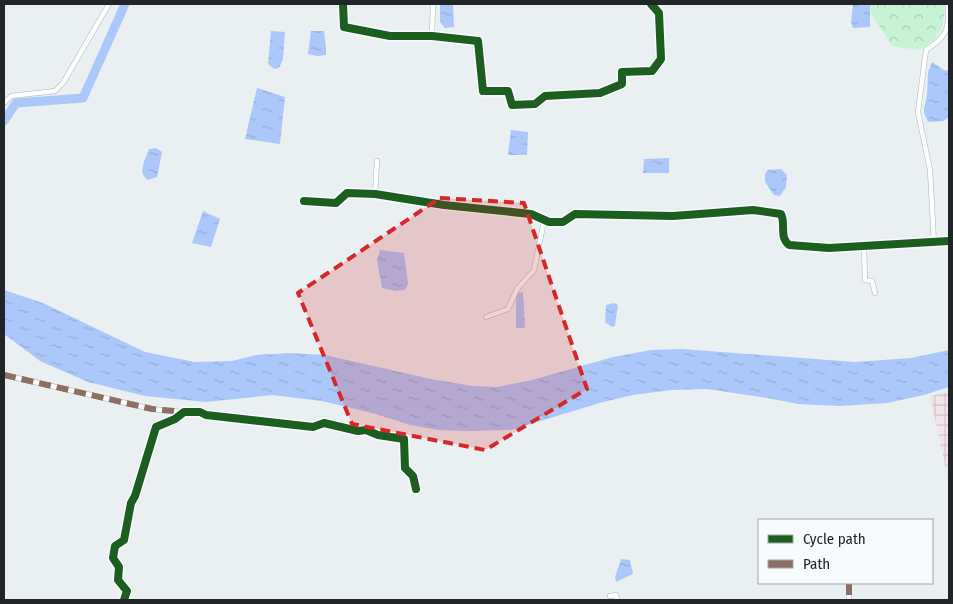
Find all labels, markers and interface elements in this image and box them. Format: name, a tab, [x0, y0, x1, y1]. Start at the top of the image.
legend	[758, 519, 933, 584]
text: Cycle path	[803, 530, 866, 548]
text: Path	[803, 555, 830, 573]

